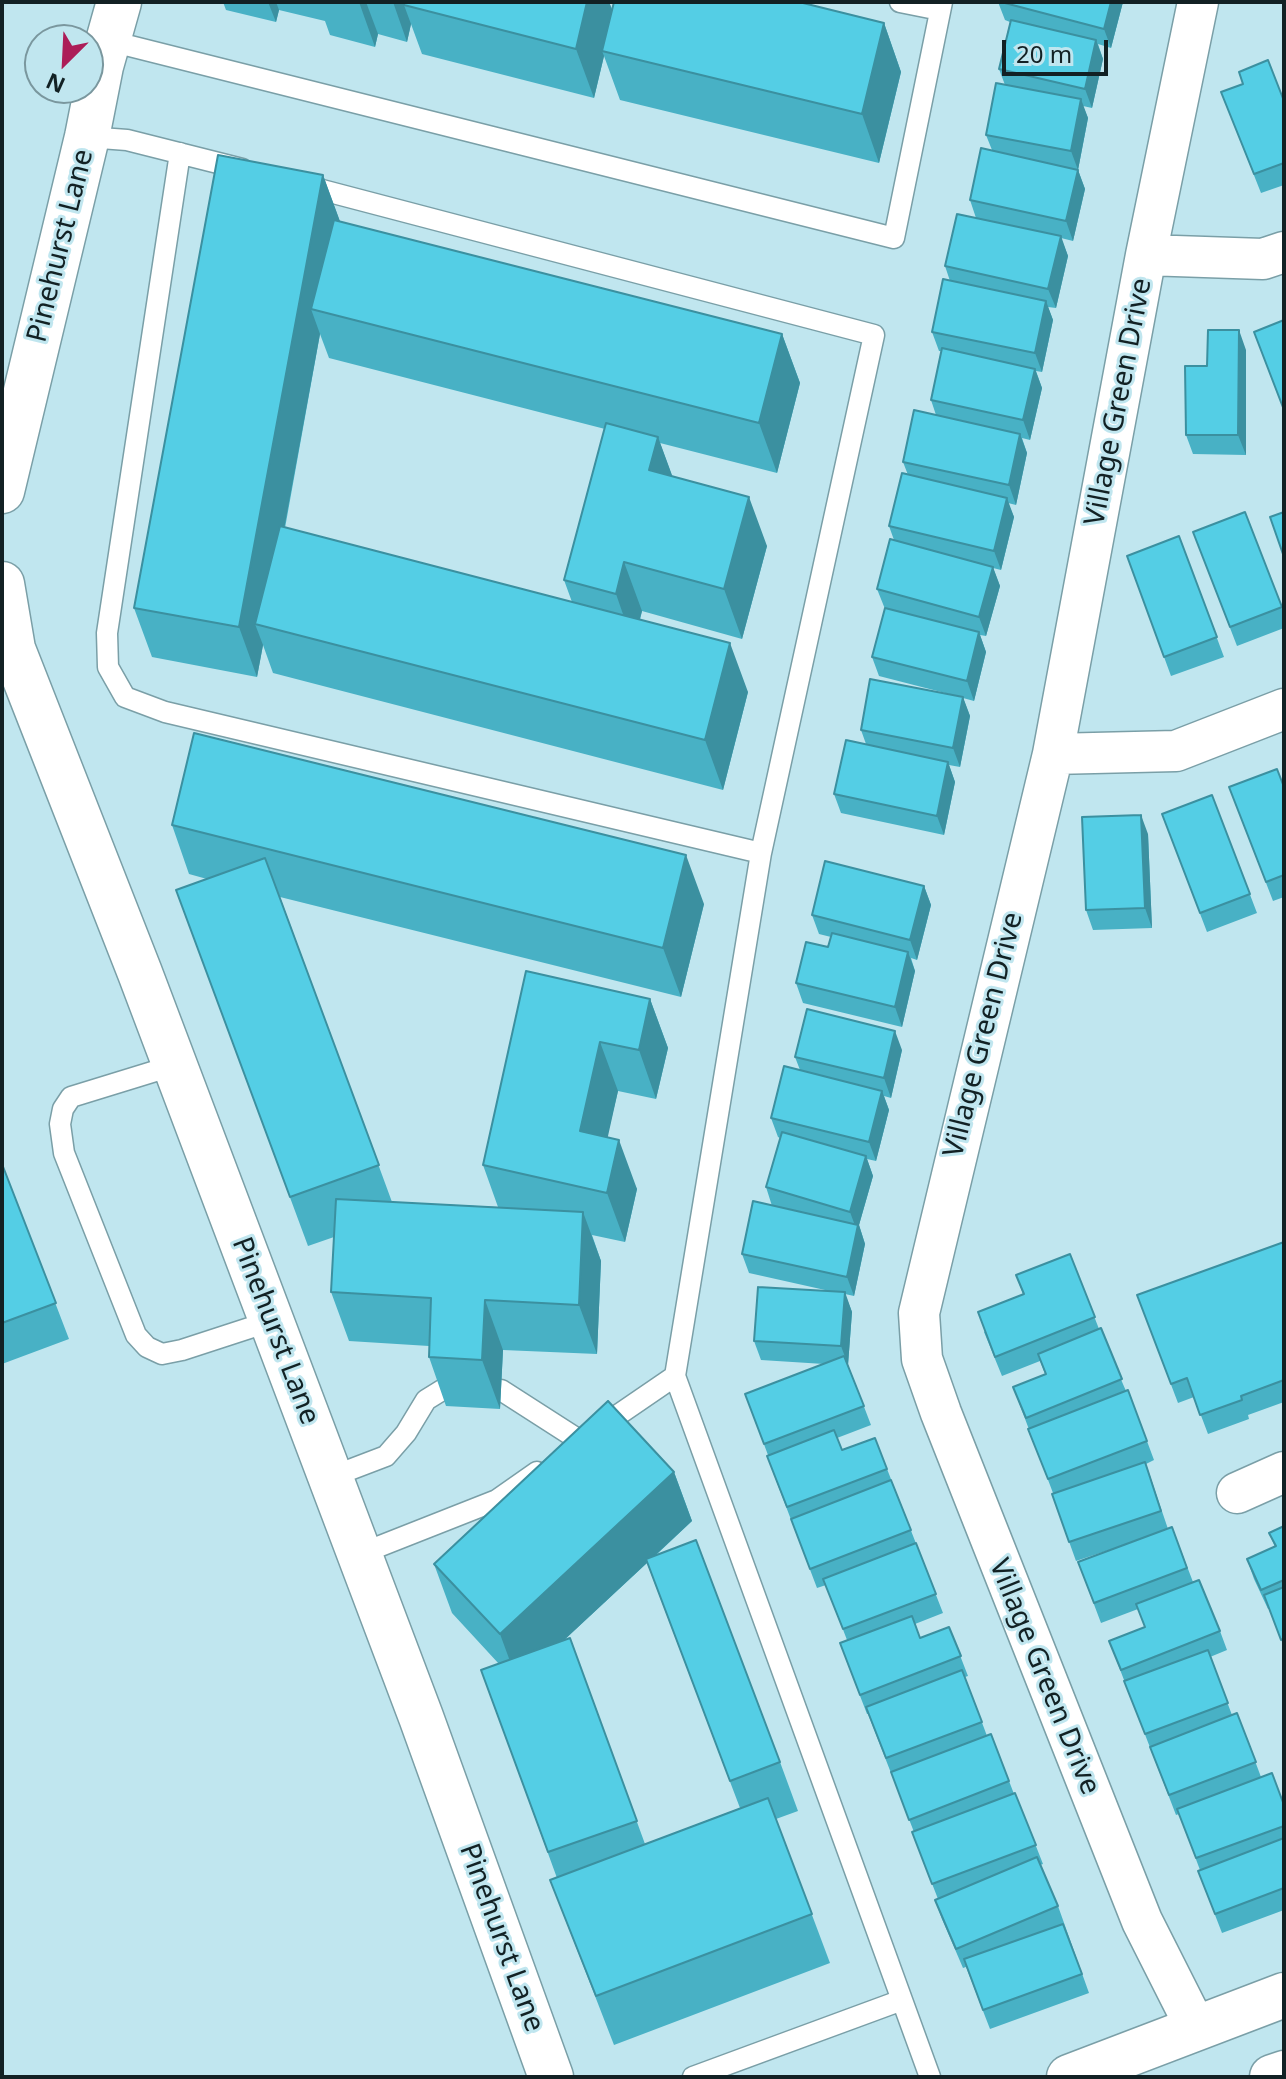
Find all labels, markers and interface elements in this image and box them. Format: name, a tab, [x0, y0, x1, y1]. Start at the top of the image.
north arrow	[24, 24, 104, 104]
scale bar	[1006, 24, 1112, 74]
text: 20 m	[1016, 37, 1072, 70]
text: N	[41, 67, 69, 101]
street label: Pinehurst Lane	[21, 146, 101, 346]
street label: Village Green Drive	[1079, 275, 1159, 529]
street label: Village Green Drive	[937, 909, 1031, 1161]
street label: Pinehurst Lane	[224, 1233, 326, 1429]
street label: Village Green Drive	[981, 1554, 1107, 1800]
street label: Pinehurst Lane	[451, 1839, 551, 2037]

